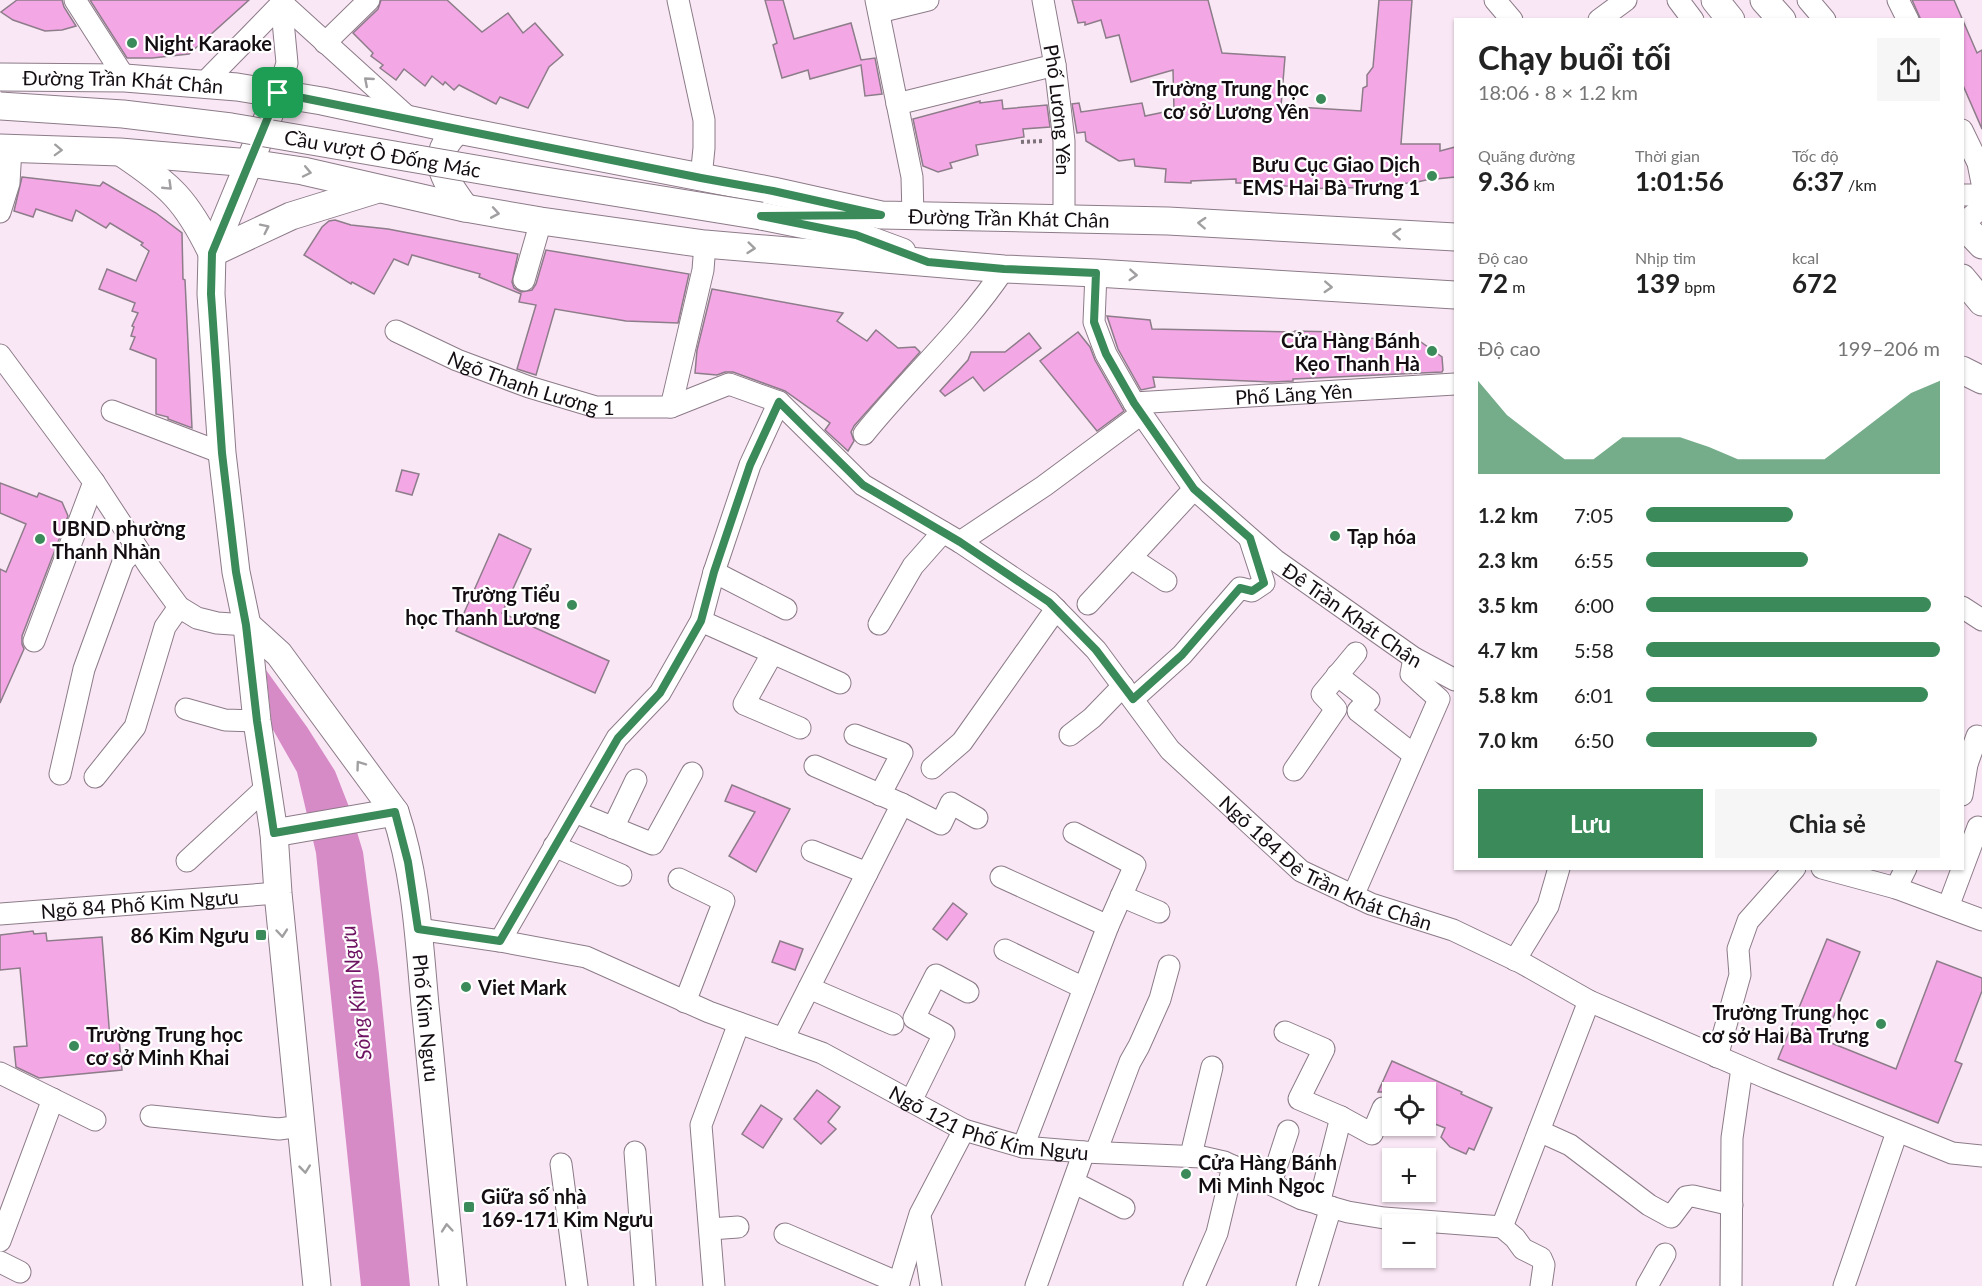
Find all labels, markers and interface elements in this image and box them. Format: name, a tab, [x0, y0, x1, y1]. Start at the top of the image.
place label: Night Karaoke	[144, 31, 272, 55]
marker: Night Karaoke	[125, 36, 139, 50]
text: Chạy buổi tối	[1478, 37, 1671, 77]
button: share	[1877, 38, 1940, 101]
street label: Phố Lương Yên	[1039, 42, 1076, 175]
street label: Đường Trần Khát Chân	[22, 65, 224, 98]
pin	[252, 67, 303, 118]
icon: arrive	[261, 76, 294, 109]
place label: Trường Trung học cơ sở Lương Yên	[1152, 76, 1309, 123]
one-way arrow	[364, 77, 375, 88]
text: 18:06 · 8 × 1.2 km	[1478, 80, 1638, 104]
marker: Trường Trung học cơ sở Lương Yên	[1314, 92, 1328, 106]
street label: Cầu vượt Ô Đống Mác	[283, 124, 483, 182]
one-way arrow	[54, 143, 63, 156]
text: Quãng đường	[1478, 146, 1575, 165]
text: Thời gian	[1635, 146, 1700, 165]
text: Tốc độ	[1792, 146, 1838, 165]
place label: Bưu Cục Giao Dịch EMS Hai Bà Trưng 1	[1242, 152, 1420, 199]
one-way arrow	[302, 165, 312, 178]
text: 9.36	[1478, 165, 1529, 197]
text: 1:01:56	[1635, 165, 1724, 197]
text: 6:37	[1792, 165, 1844, 197]
marker: Bưu Cục Giao Dịch EMS Hai Bà Trưng 1	[1425, 169, 1439, 183]
text: km	[1529, 175, 1555, 194]
text: /km	[1844, 175, 1877, 194]
one-way arrow	[160, 179, 171, 190]
street label: Đường Trần Khát Chân	[908, 204, 1110, 232]
one-way arrow	[490, 206, 500, 219]
one-way arrow	[1197, 217, 1206, 230]
one-way arrow	[259, 224, 270, 236]
one-way arrow	[1392, 227, 1401, 240]
one-way arrow	[746, 241, 755, 254]
text: Độ cao	[1478, 248, 1528, 267]
text: Nhịp tim	[1635, 248, 1696, 267]
text: kcal	[1792, 248, 1819, 267]
text: 72	[1478, 267, 1508, 299]
text: 139	[1635, 267, 1680, 299]
text: 672	[1792, 267, 1837, 299]
one-way arrow	[1129, 268, 1138, 281]
text: m	[1508, 277, 1525, 296]
text: bpm	[1680, 277, 1715, 296]
one-way arrow	[1323, 280, 1332, 293]
place label: Cửa Hàng Bánh Kẹo Thanh Hà	[1281, 328, 1420, 375]
text: Độ cao	[1478, 336, 1541, 360]
text: 199–206 m	[1837, 336, 1940, 360]
marker: Cửa Hàng Bánh Kẹo Thanh Hà	[1425, 344, 1439, 358]
street label: Ngõ Thanh Lương 1	[444, 345, 615, 419]
street label: Phố Lãng Yên	[1234, 378, 1353, 409]
text: 1.2 km	[1478, 503, 1538, 527]
text: 7:05	[1574, 503, 1614, 527]
place label: UBND phường Thanh Nhàn	[52, 516, 186, 563]
place label: Tạp hóa	[1347, 524, 1416, 548]
marker: Tạp hóa	[1328, 529, 1342, 543]
marker: UBND phường Thanh Nhàn	[33, 532, 47, 546]
text: 2.3 km	[1478, 548, 1538, 572]
text: 6:55	[1574, 548, 1614, 572]
street label: Đê Trần Khát Chân	[1278, 557, 1426, 672]
place label: Trường Tiểu học Thanh Lương	[405, 582, 560, 629]
text: 3.5 km	[1478, 593, 1538, 617]
text: 6:00	[1574, 593, 1614, 617]
marker: Trường Tiểu học Thanh Lương	[565, 598, 579, 612]
text: 4.7 km	[1478, 638, 1538, 662]
text: 5:58	[1574, 638, 1614, 662]
text: 5.8 km	[1478, 683, 1538, 707]
text: 6:01	[1574, 683, 1614, 707]
text: 7.0 km	[1478, 728, 1538, 752]
text: 6:50	[1574, 728, 1614, 752]
one-way arrow	[356, 760, 367, 771]
button: Lưu	[1478, 789, 1703, 858]
button: Chia sẻ	[1715, 789, 1940, 858]
street label: Ngõ 184 Đê Trần Khát Chân	[1215, 790, 1435, 935]
street label: Ngõ 84 Phố Kim Ngưu	[40, 884, 239, 923]
place label: 86 Kim Ngưu	[131, 923, 249, 947]
water label: Sông Kim Ngưu	[334, 924, 376, 1062]
marker: 86 Kim Ngưu	[254, 928, 268, 942]
one-way arrow	[275, 929, 288, 938]
street label: Phố Kim Ngưu	[409, 953, 445, 1083]
place label: Viet Mark	[477, 975, 567, 999]
marker: Viet Mark	[459, 980, 473, 994]
place label: Trường Trung học cơ sở Hai Bà Trưng	[1702, 1000, 1869, 1047]
marker: Trường Trung học cơ sở Hai Bà Trưng	[1874, 1017, 1888, 1031]
place label: Trường Trung học cơ sở Minh Khai	[86, 1022, 243, 1069]
marker: Trường Trung học cơ sở Minh Khai	[67, 1039, 81, 1053]
street label: Ngõ 121 Phố Kim Ngưu	[885, 1080, 1090, 1164]
map controls	[1382, 1082, 1436, 1268]
button: locate	[1382, 1082, 1436, 1136]
button: +	[1382, 1148, 1436, 1202]
place label: Cửa Hàng Bánh Mì Minh Ngoc	[1198, 1150, 1337, 1197]
one-way arrow	[298, 1164, 311, 1174]
marker: Cửa Hàng Bánh Mì Minh Ngoc	[1179, 1167, 1193, 1181]
place label: Giữa số nhà 169-171 Kim Ngưu	[481, 1184, 653, 1231]
marker: Giữa số nhà 169-171 Kim Ngưu	[462, 1200, 476, 1214]
button: −	[1382, 1214, 1436, 1268]
one-way arrow	[441, 1223, 454, 1232]

